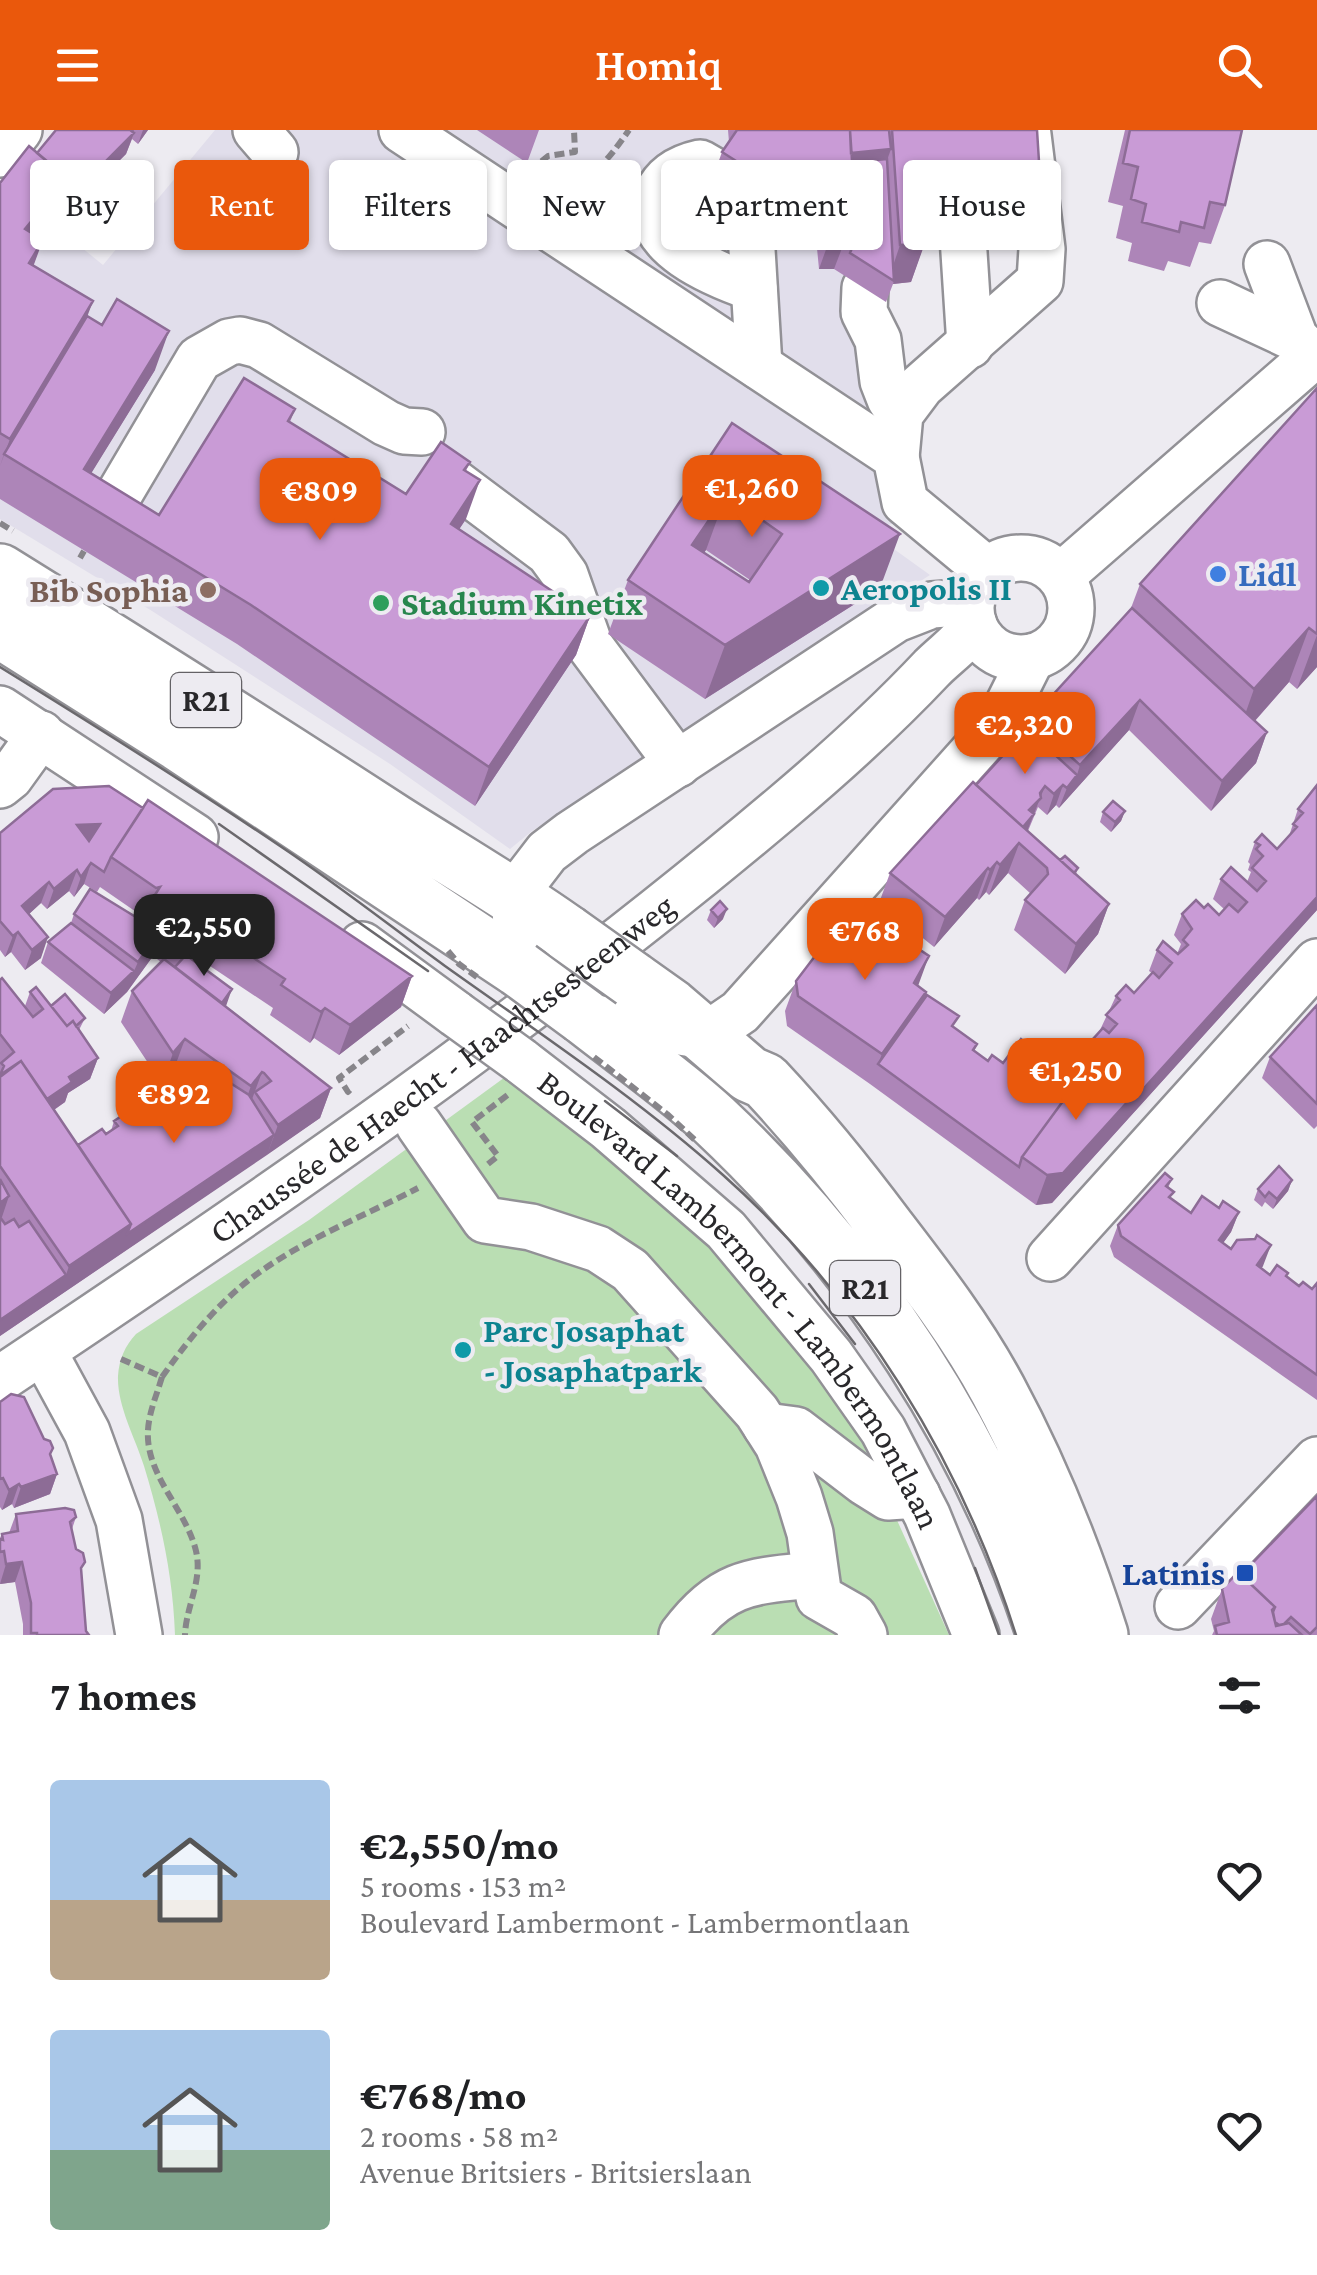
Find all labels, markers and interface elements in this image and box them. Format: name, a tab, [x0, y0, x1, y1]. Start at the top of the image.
icon: menu	[50, 38, 105, 93]
icon: search	[1212, 38, 1267, 93]
text: Homiq	[595, 40, 722, 90]
chip: Buy	[30, 160, 154, 250]
chip: Rent	[174, 160, 309, 250]
chip: Filters	[329, 160, 487, 250]
chip: New	[507, 160, 641, 250]
chip: Apartment	[661, 160, 883, 250]
chip: House	[903, 160, 1061, 250]
pin: €1,260	[671, 455, 833, 540]
pin: €809	[261, 458, 379, 543]
text: €1,260	[704, 469, 800, 505]
text: €809	[282, 472, 358, 508]
place label: Lidl	[1238, 555, 1296, 594]
marker: Lidl	[1207, 563, 1229, 585]
place label: Aeropolis II	[840, 569, 1012, 608]
place label: Bib Sophia	[29, 571, 188, 610]
marker: Aeropolis II	[810, 577, 832, 599]
marker: Bib Sophia	[197, 579, 219, 601]
place label: Stadium Kinetix	[401, 584, 643, 623]
marker: Stadium Kinetix	[370, 592, 392, 614]
road number: R21	[171, 673, 241, 727]
pin: €2,320	[944, 692, 1106, 777]
text: €2,320	[976, 706, 1074, 742]
street label: Chaussée de Haecht - Haachtsesteenweg	[202, 886, 682, 1252]
pin: €2,550	[123, 894, 285, 979]
pin: €768	[806, 898, 924, 983]
text: €2,550	[156, 908, 252, 944]
text: €768	[829, 912, 901, 948]
pin: €1,250	[995, 1038, 1157, 1123]
text: €1,250	[1029, 1052, 1123, 1088]
pin: €892	[115, 1061, 233, 1146]
street label: Boulevard Lambermont - Lambermontlaan	[530, 1062, 950, 1535]
text: €892	[138, 1075, 210, 1111]
road number: R21	[830, 1261, 900, 1315]
place label: Parc Josaphat - Josaphatpark	[483, 1311, 703, 1390]
marker: Parc Josaphat - Josaphatpark	[452, 1339, 474, 1361]
place label: Latinis	[1122, 1554, 1225, 1593]
marker: Latinis	[1234, 1562, 1256, 1584]
icon: filters	[1212, 1668, 1267, 1723]
text: 7 homes	[50, 1672, 197, 1719]
icon: home	[130, 1820, 250, 1940]
text: €2,550/mo	[360, 1821, 559, 1868]
icon: heart	[1212, 1853, 1267, 1908]
text: 5 rooms · 153 m²	[360, 1868, 566, 1904]
text: Boulevard Lambermont - Lambermontlaan	[360, 1904, 910, 1940]
icon: home	[130, 2070, 250, 2190]
text: €768/mo	[360, 2071, 527, 2118]
icon: heart	[1212, 2103, 1267, 2158]
text: 2 rooms · 58 m²	[360, 2118, 558, 2154]
text: Avenue Britsiers - Britsierslaan	[360, 2154, 752, 2190]

